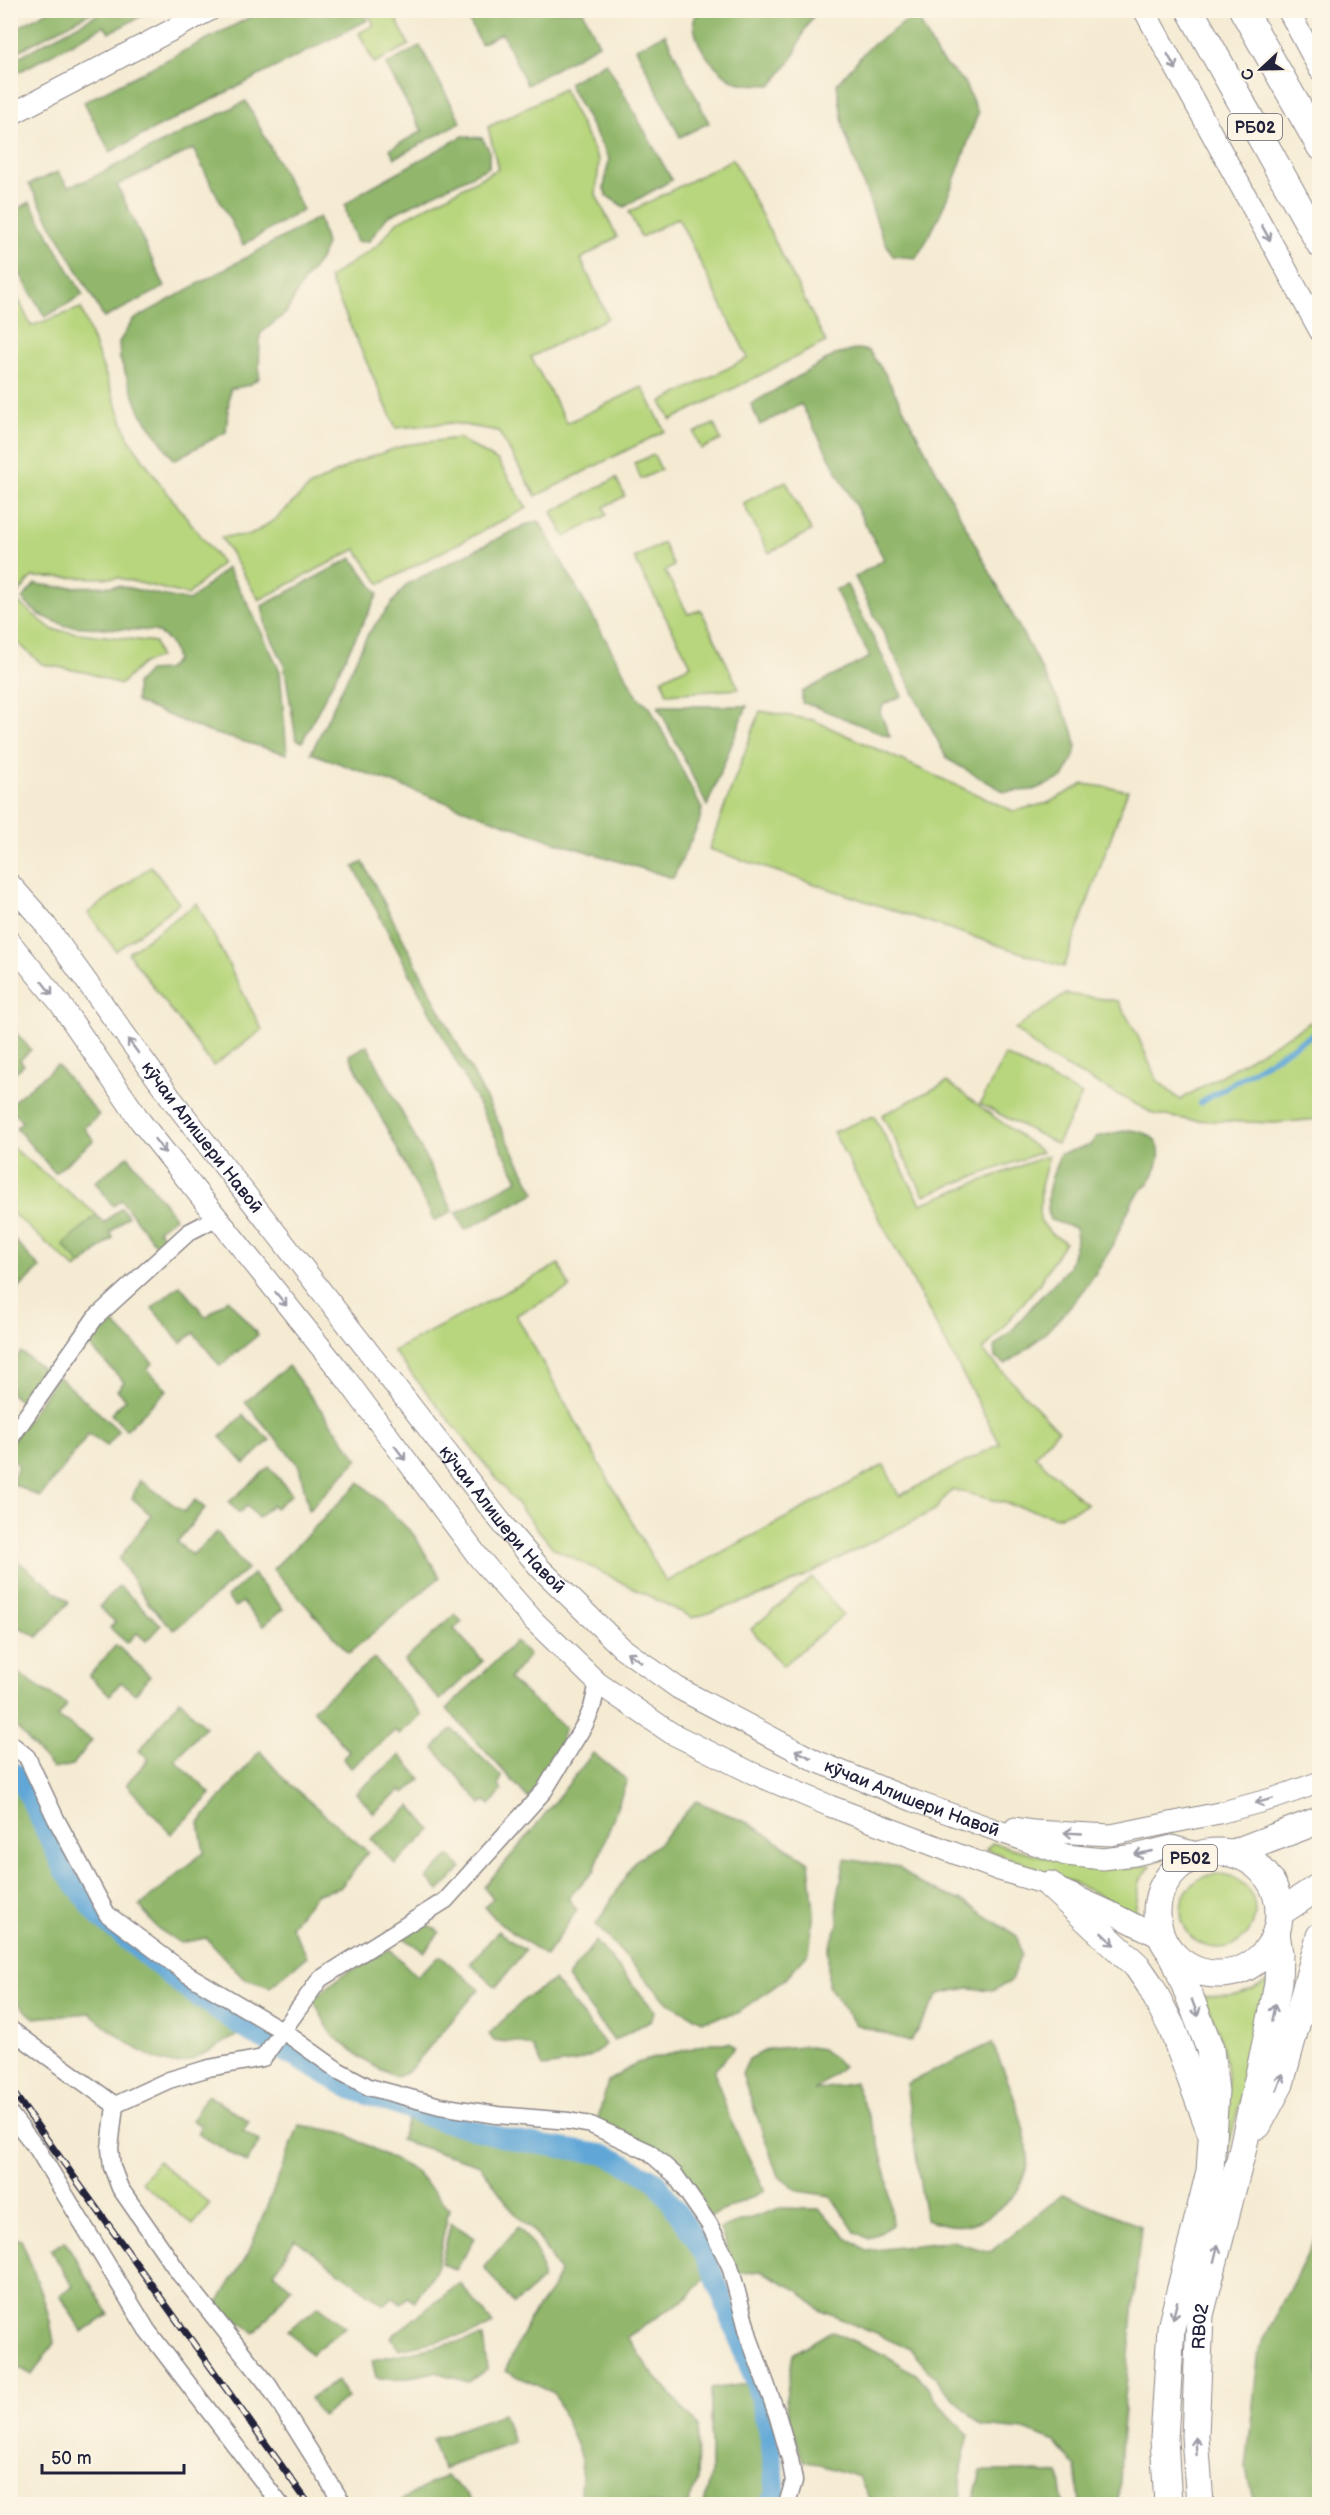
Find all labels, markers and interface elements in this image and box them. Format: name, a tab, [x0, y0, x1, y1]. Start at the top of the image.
north arrow	[1231, 39, 1291, 99]
one-way arrow	[1167, 52, 1178, 70]
text: С	[1238, 65, 1259, 83]
road number: РБ02	[1228, 114, 1282, 140]
one-way arrow	[1261, 223, 1272, 241]
one-way arrow	[40, 979, 53, 995]
one-way arrow	[127, 1038, 139, 1054]
street label: кӯчаи Алишери Навоӣ	[137, 1057, 267, 1218]
one-way arrow	[154, 1138, 167, 1154]
one-way arrow	[275, 1291, 288, 1307]
street label: кӯчаи Алишери Навоӣ	[435, 1441, 569, 1598]
one-way arrow	[394, 1445, 407, 1461]
one-way arrow	[626, 1651, 643, 1663]
one-way arrow	[794, 1747, 812, 1759]
street label: кӯчаи Алишери Навоӣ	[821, 1756, 1002, 1841]
one-way arrow	[1255, 1796, 1274, 1807]
one-way arrow	[1064, 1827, 1084, 1838]
road number: РБ02	[1163, 1845, 1217, 1871]
one-way arrow	[1134, 1848, 1153, 1859]
one-way arrow	[1100, 1932, 1115, 1946]
one-way arrow	[1190, 1998, 1201, 2017]
one-way arrow	[1268, 2003, 1279, 2023]
one-way arrow	[1275, 2073, 1286, 2092]
one-way arrow	[1211, 2244, 1222, 2263]
one-way arrow	[1169, 2300, 1181, 2319]
street label: RB02	[1189, 2301, 1214, 2350]
scale bar	[42, 2437, 184, 2475]
one-way arrow	[1190, 2437, 1201, 2457]
text: 50 m	[51, 2448, 92, 2469]

